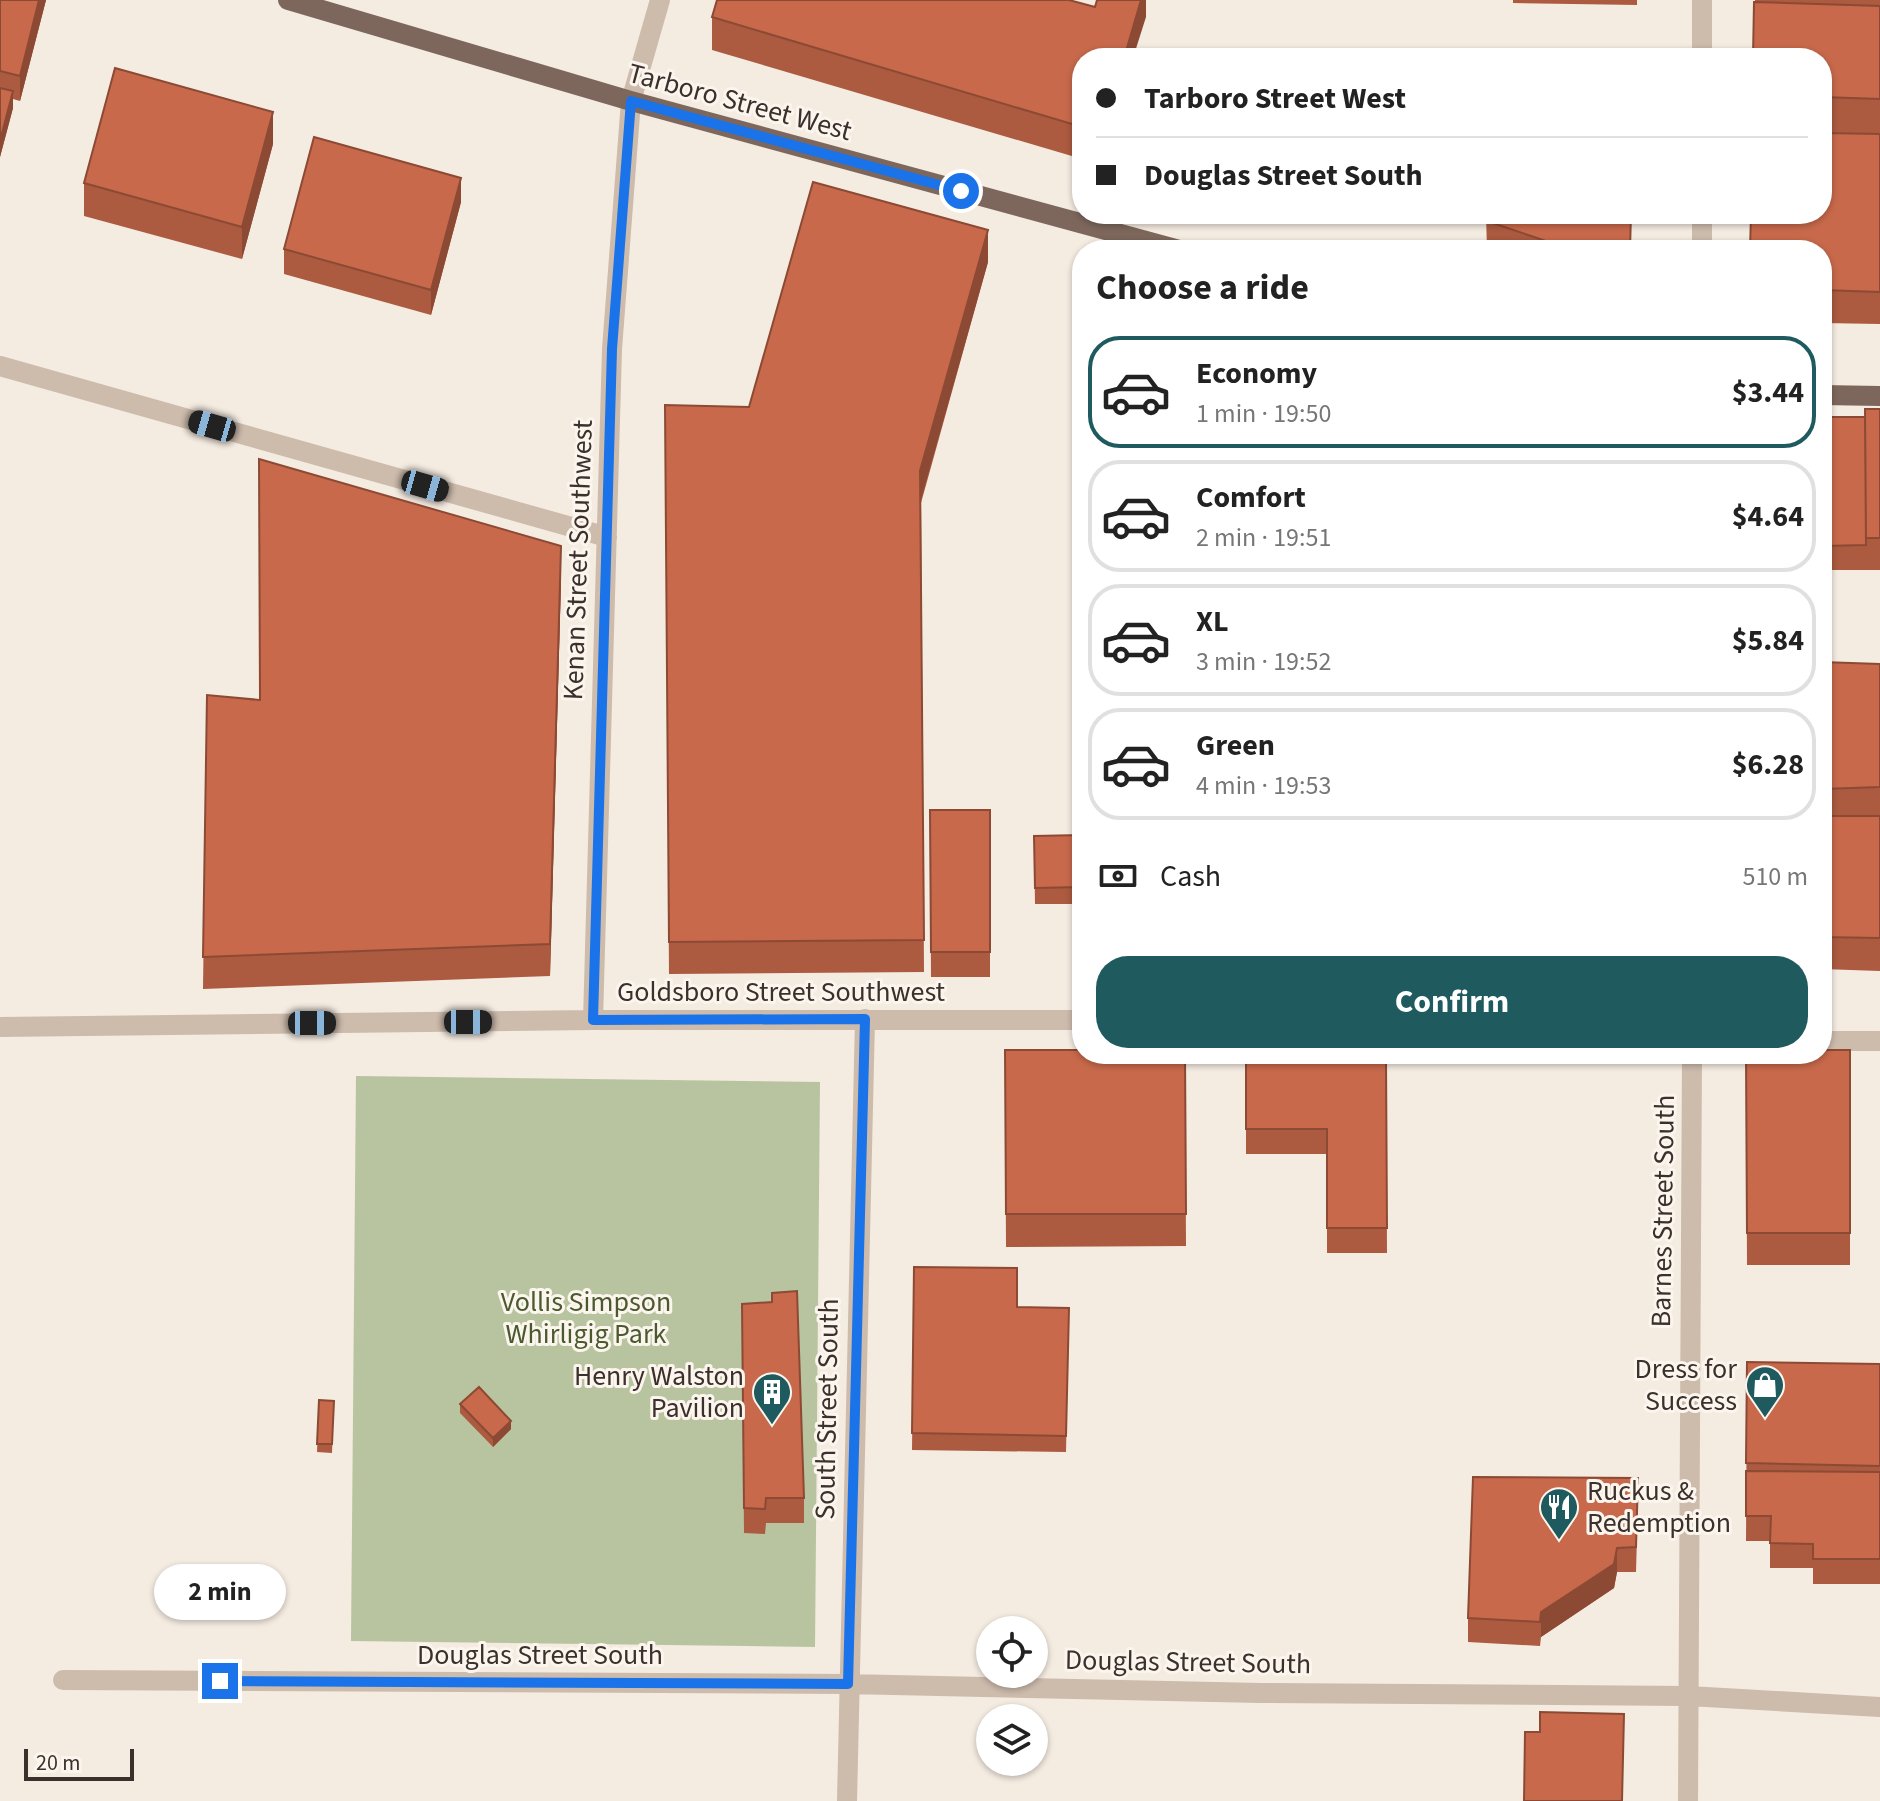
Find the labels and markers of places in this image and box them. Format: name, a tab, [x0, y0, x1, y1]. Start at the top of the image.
place label: Dress for Success	[1635, 1349, 1737, 1421]
place label: Henry Walston Pavilion	[574, 1356, 744, 1428]
shop icon: Dress for Success	[1744, 1364, 1786, 1419]
building icon: Henry Walston Pavilion	[751, 1371, 793, 1426]
place label: Ruckus & Redemption	[1587, 1471, 1731, 1543]
restaurant icon: Ruckus & Redemption	[1538, 1486, 1580, 1541]

